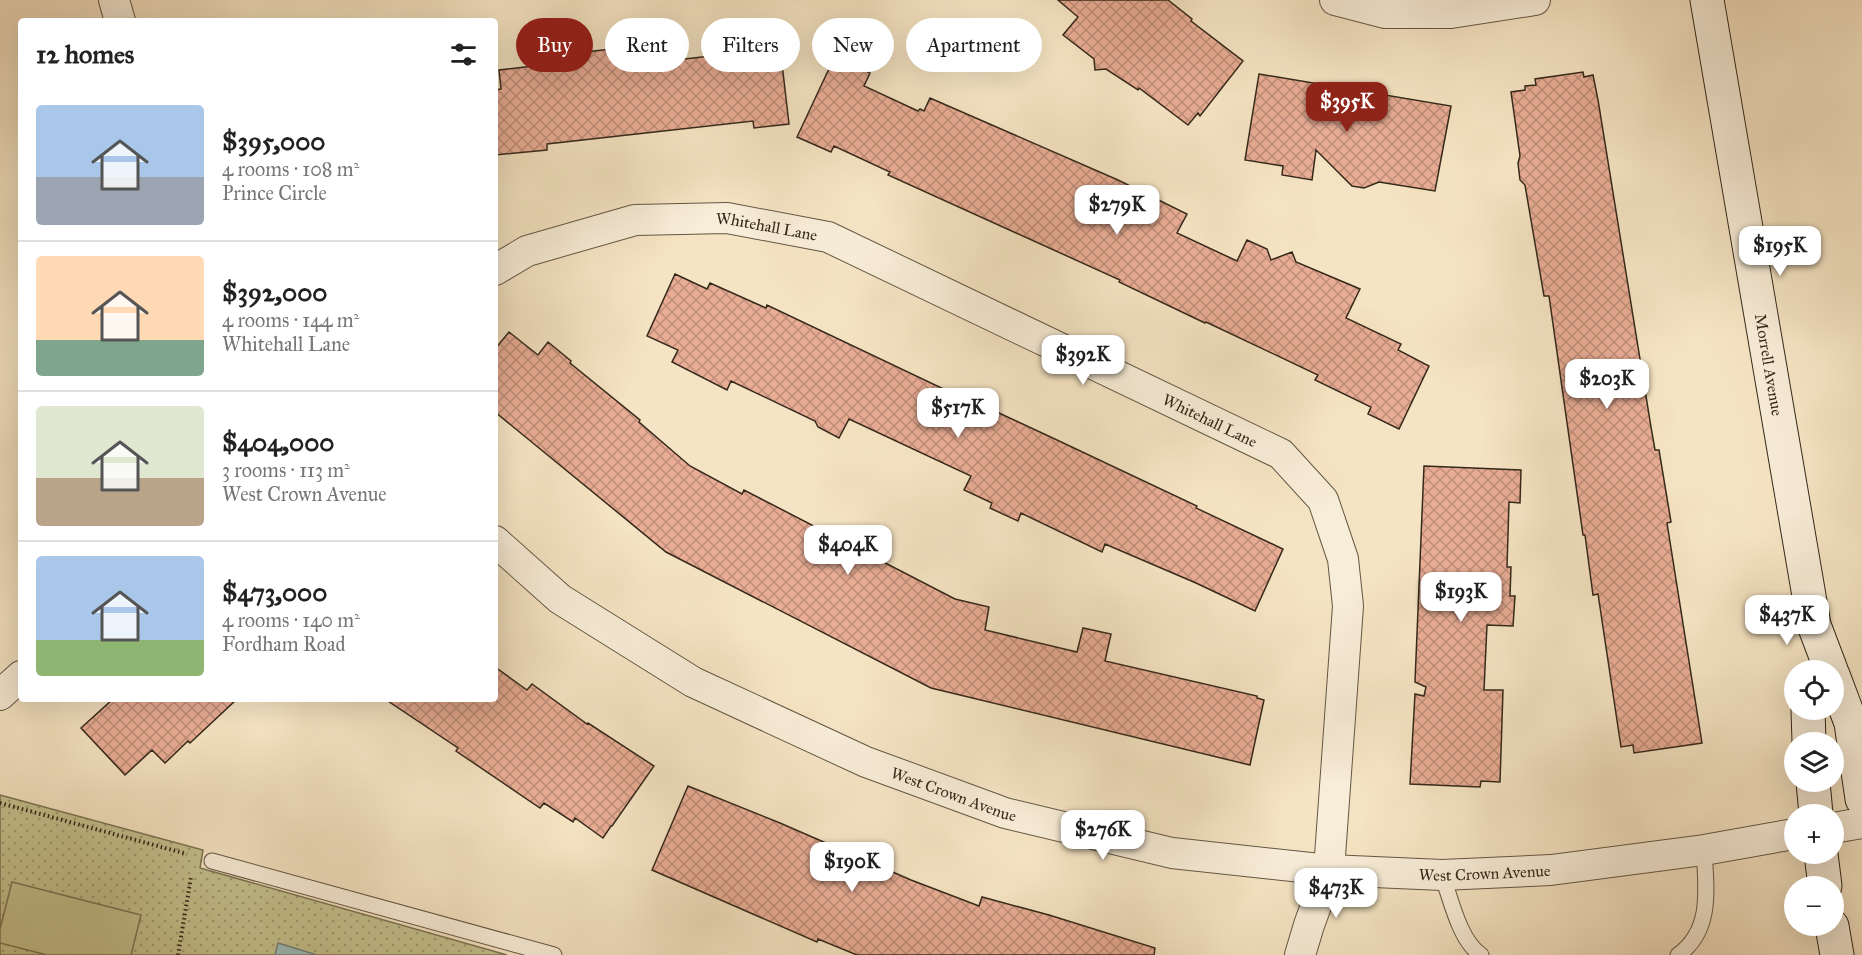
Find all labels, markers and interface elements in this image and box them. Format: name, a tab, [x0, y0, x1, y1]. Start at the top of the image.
chip: Buy	[516, 18, 593, 72]
chip: Rent	[605, 18, 689, 72]
chip: Filters	[701, 18, 800, 72]
chip: New	[812, 18, 894, 72]
chip: Apartment	[906, 18, 1042, 72]
text: 12 homes	[36, 38, 134, 70]
icon: filters	[447, 38, 480, 71]
pin: $395K	[1305, 82, 1389, 133]
text: $395K	[1320, 89, 1374, 113]
text: $395,000	[222, 125, 326, 157]
icon: home	[84, 129, 156, 201]
text: 4 rooms · 108 m²	[222, 157, 359, 181]
text: Prince Circle	[222, 181, 327, 205]
pin: $279K	[1075, 185, 1159, 236]
text: $279K	[1089, 192, 1145, 216]
street label: Whitehall Lane	[716, 209, 819, 245]
pin: $195K	[1738, 226, 1822, 277]
text: $195K	[1753, 233, 1807, 257]
text: $392,000	[222, 276, 327, 308]
icon: home	[84, 280, 156, 352]
text: 4 rooms · 144 m²	[222, 308, 359, 332]
street label: Morrell Avenue	[1751, 312, 1787, 418]
text: Whitehall Lane	[222, 332, 350, 356]
pin: $392K	[1041, 335, 1125, 386]
text: $392K	[1056, 342, 1110, 366]
pin: $203K	[1565, 359, 1649, 410]
text: $203K	[1579, 366, 1635, 390]
pin: $517K	[916, 388, 1000, 439]
street label: Whitehall Lane	[1160, 390, 1260, 451]
text: $517K	[931, 395, 985, 419]
text: $404,000	[222, 426, 334, 458]
icon: home	[84, 430, 156, 502]
text: 3 rooms · 113 m²	[222, 458, 350, 482]
text: West Crown Avenue	[222, 482, 387, 506]
pin: $404K	[806, 525, 890, 576]
text: $404K	[818, 532, 878, 556]
pin: $193K	[1419, 572, 1503, 623]
text: $473,000	[222, 576, 327, 608]
text: $193K	[1435, 579, 1487, 603]
icon: home	[84, 580, 156, 652]
pin: $437K	[1745, 595, 1829, 646]
text: $437K	[1759, 602, 1815, 626]
text: 4 rooms · 140 m²	[222, 608, 360, 632]
text: Fordham Road	[222, 632, 346, 656]
map controls	[1784, 660, 1844, 936]
button: locate	[1784, 660, 1844, 720]
button: layers	[1784, 732, 1844, 792]
street label: West Crown Avenue	[888, 763, 1018, 825]
button: +	[1784, 804, 1844, 864]
pin: $276K	[1061, 810, 1145, 861]
text: $276K	[1075, 817, 1131, 841]
pin: $190K	[810, 842, 894, 893]
text: $190K	[824, 849, 880, 873]
street label: West Crown Avenue	[1418, 861, 1551, 885]
pin: $473K	[1294, 868, 1378, 919]
text: $473K	[1308, 875, 1364, 899]
button: −	[1784, 876, 1844, 936]

